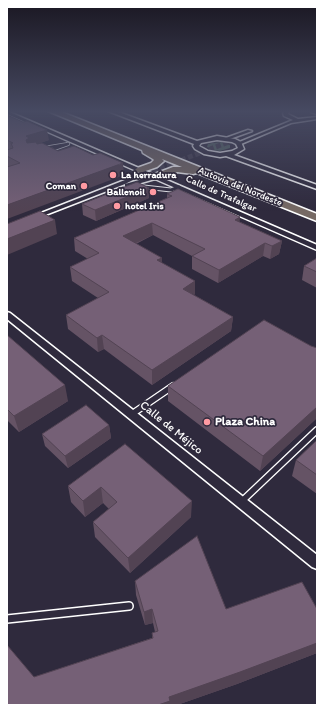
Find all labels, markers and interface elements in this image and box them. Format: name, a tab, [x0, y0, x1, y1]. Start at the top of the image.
street label: Autovía del Nordeste	[196, 165, 284, 209]
place label: La herradura	[121, 169, 176, 181]
marker: La herradura	[108, 170, 118, 180]
street label: Calle de Trafalgar	[184, 173, 258, 215]
place label: Coman	[46, 180, 76, 192]
marker: Coman	[79, 181, 89, 191]
place label: Ballenoil	[107, 186, 145, 198]
marker: Ballenoil	[148, 187, 158, 197]
place label: hotel Iris	[125, 200, 164, 212]
marker: hotel Iris	[112, 201, 122, 211]
street label: Calle de Méjico	[137, 398, 205, 458]
place label: Plaza China	[215, 415, 275, 429]
marker: Plaza China	[202, 417, 212, 427]

